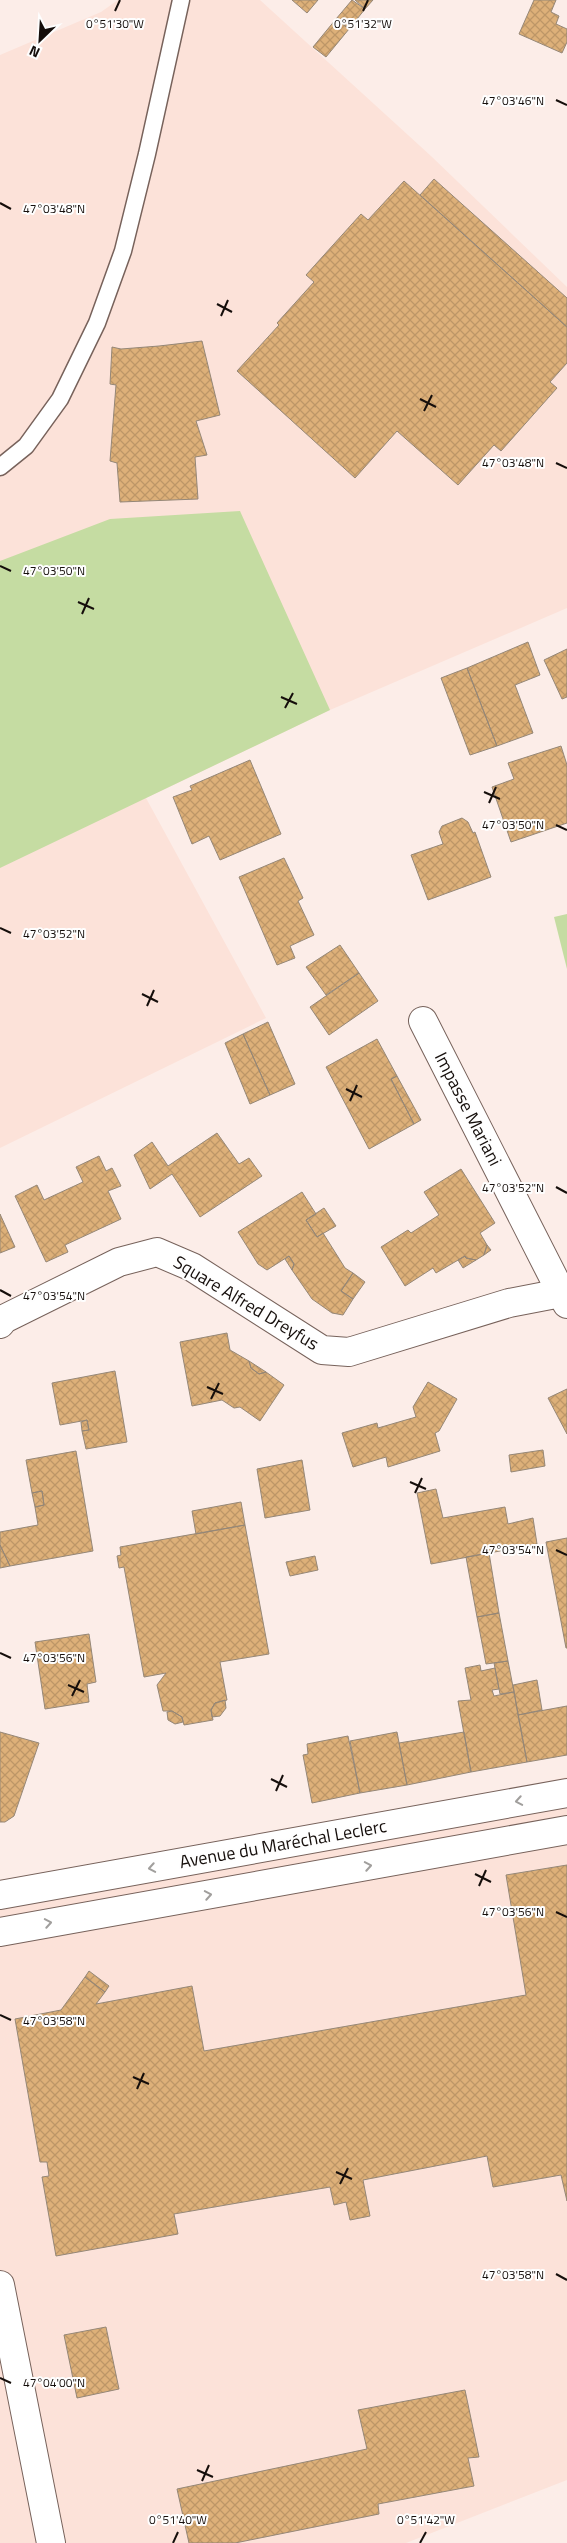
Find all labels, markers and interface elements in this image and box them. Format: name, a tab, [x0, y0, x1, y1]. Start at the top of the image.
text: 0°51'30"W	[86, 14, 144, 33]
text: 0°51'32"W	[334, 14, 392, 33]
north arrow	[15, 15, 65, 65]
text: N	[25, 41, 43, 64]
text: 47°03'46"N	[482, 91, 544, 110]
text: 47°03'48"N	[23, 199, 85, 218]
text: 47°03'48"N	[482, 453, 544, 472]
text: 47°03'50"N	[23, 561, 85, 580]
text: 47°03'50"N	[482, 815, 544, 834]
text: 47°03'52"N	[23, 924, 85, 943]
street label: Impasse Mariani	[428, 1047, 509, 1170]
text: 47°03'52"N	[482, 1178, 544, 1197]
street label: Square Alfred Dreyfus	[168, 1248, 324, 1357]
text: 47°03'54"N	[23, 1286, 85, 1305]
text: 47°03'54"N	[482, 1540, 544, 1559]
text: 47°03'56"N	[23, 1648, 85, 1667]
one-way arrow	[515, 1796, 523, 1806]
street label: Avenue du Maréchal Leclerc	[177, 1812, 389, 1875]
one-way arrow	[363, 1861, 372, 1871]
one-way arrow	[148, 1862, 157, 1872]
one-way arrow	[204, 1890, 212, 1900]
text: 47°03'56"N	[482, 1902, 544, 1921]
one-way arrow	[44, 1919, 52, 1929]
text: 47°03'58"N	[23, 2011, 85, 2030]
text: 47°03'58"N	[482, 2265, 544, 2284]
text: 47°04'00"N	[23, 2373, 85, 2392]
text: 0°51'40"W	[149, 2510, 207, 2529]
text: 0°51'42"W	[397, 2510, 455, 2529]

